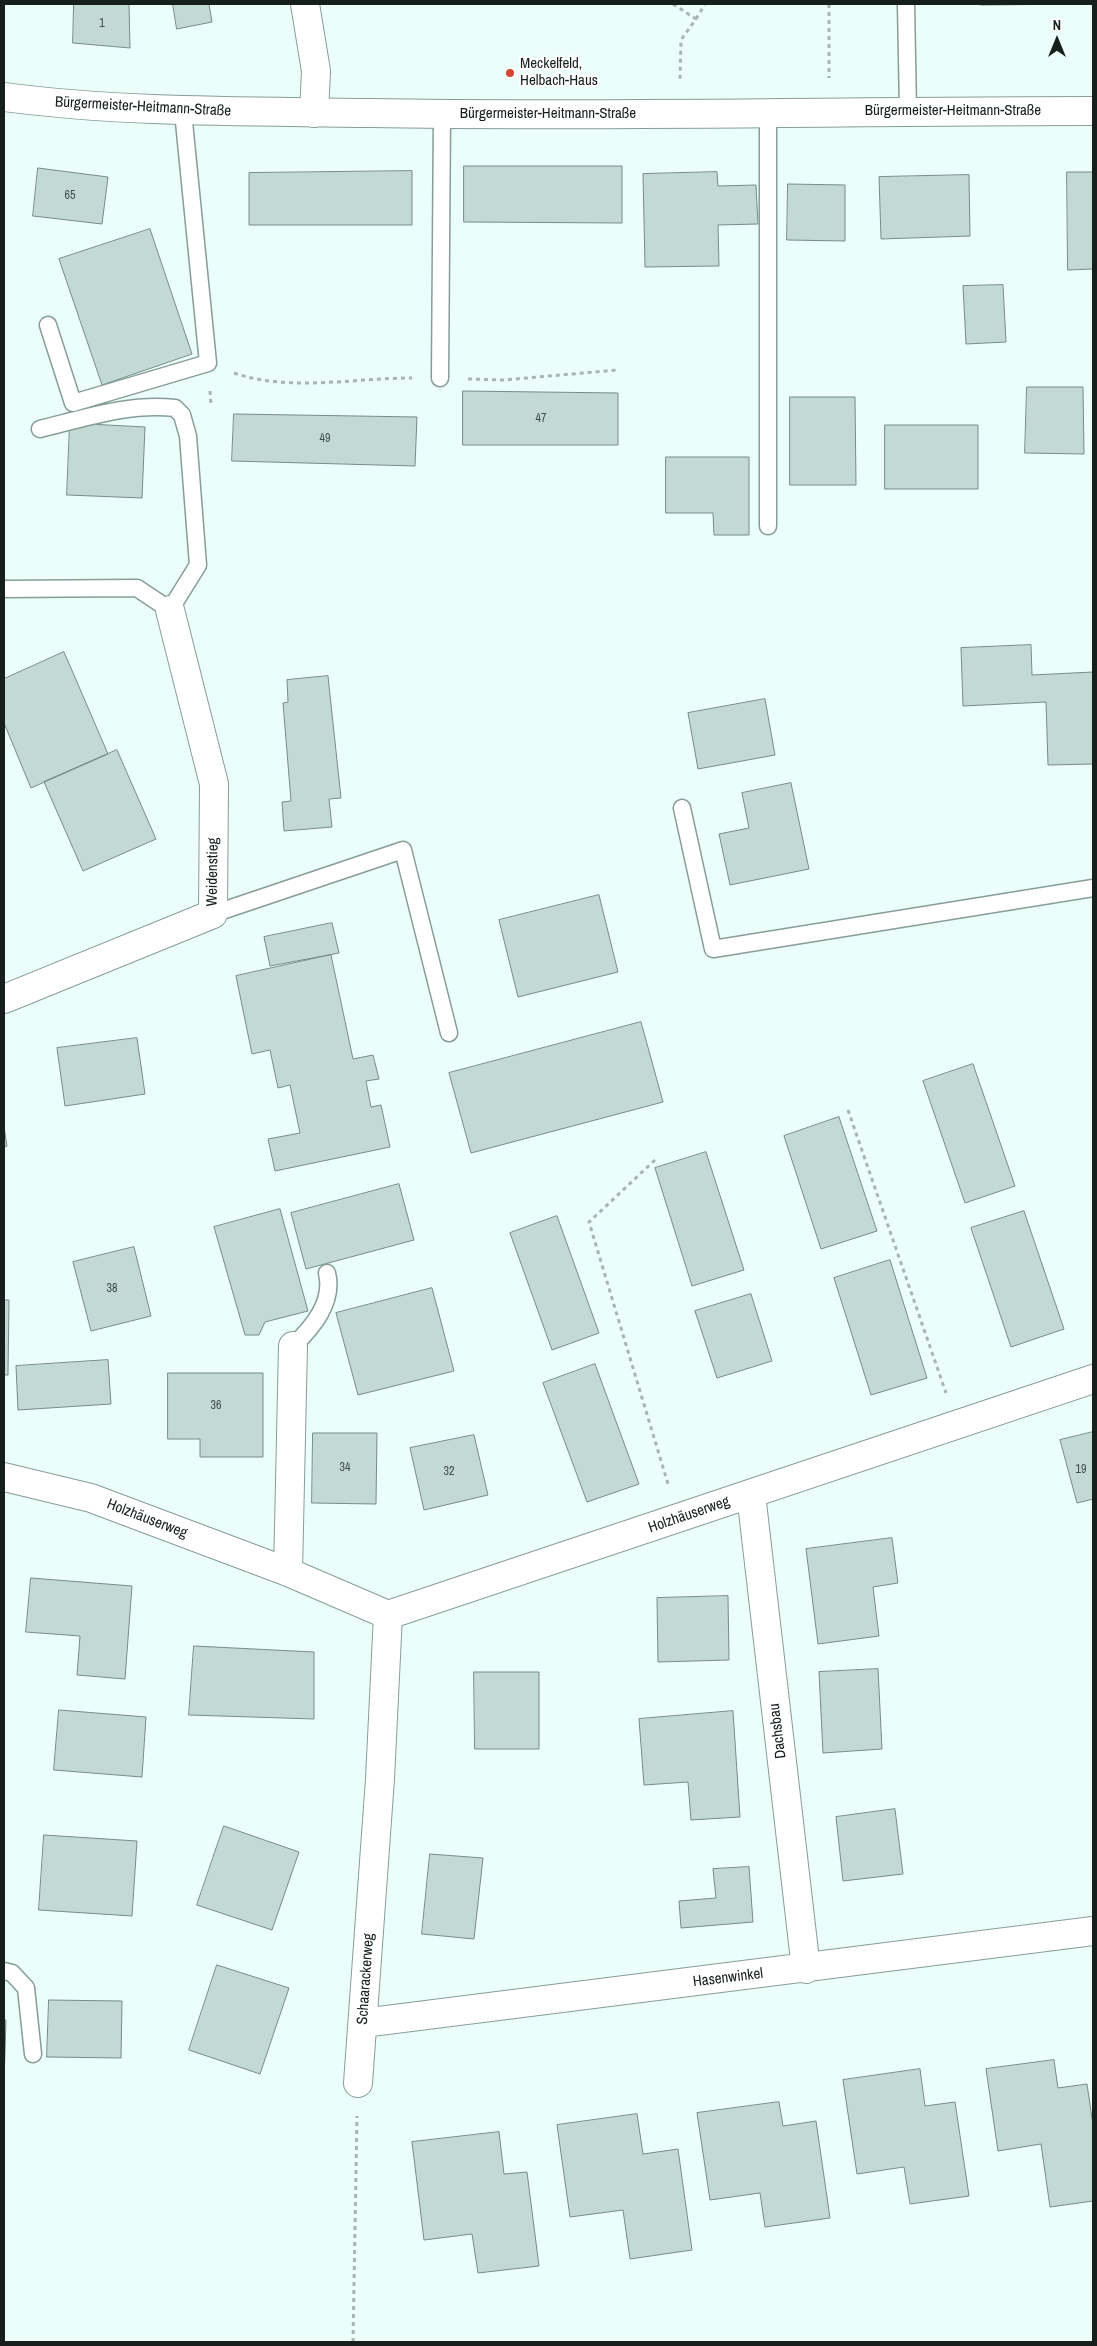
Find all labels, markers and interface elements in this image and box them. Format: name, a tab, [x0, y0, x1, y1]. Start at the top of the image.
north arrow	[1032, 15, 1082, 65]
text: N	[1053, 16, 1061, 34]
house number: 1	[99, 17, 105, 31]
place label: Meckelfeld, Helbach-Haus	[520, 55, 598, 90]
marker: Meckelfeld, Helbach-Haus	[504, 67, 516, 79]
street label: Bürgermeister-Heitmann-Straße	[54, 93, 232, 121]
street label: Bürgermeister-Heitmann-Straße	[865, 102, 1041, 120]
street label: Bürgermeister-Heitmann-Straße	[460, 105, 636, 123]
house number: 65	[65, 189, 75, 203]
house number: 47	[536, 412, 546, 426]
house number: 49	[320, 432, 330, 446]
street label: Weidenstieg	[203, 837, 223, 907]
house number: 38	[107, 1282, 117, 1296]
house number: 36	[211, 1399, 221, 1413]
house number: 34	[340, 1461, 350, 1475]
house number: 19	[1076, 1463, 1086, 1477]
house number: 32	[444, 1465, 454, 1479]
street label: Holzhäuserweg	[646, 1493, 732, 1537]
street label: Holzhäuserweg	[104, 1495, 190, 1543]
street label: Dachsbau	[766, 1702, 790, 1760]
street label: Schaarackerweg	[354, 1933, 378, 2025]
street label: Hasenwinkel	[692, 1965, 764, 1991]

